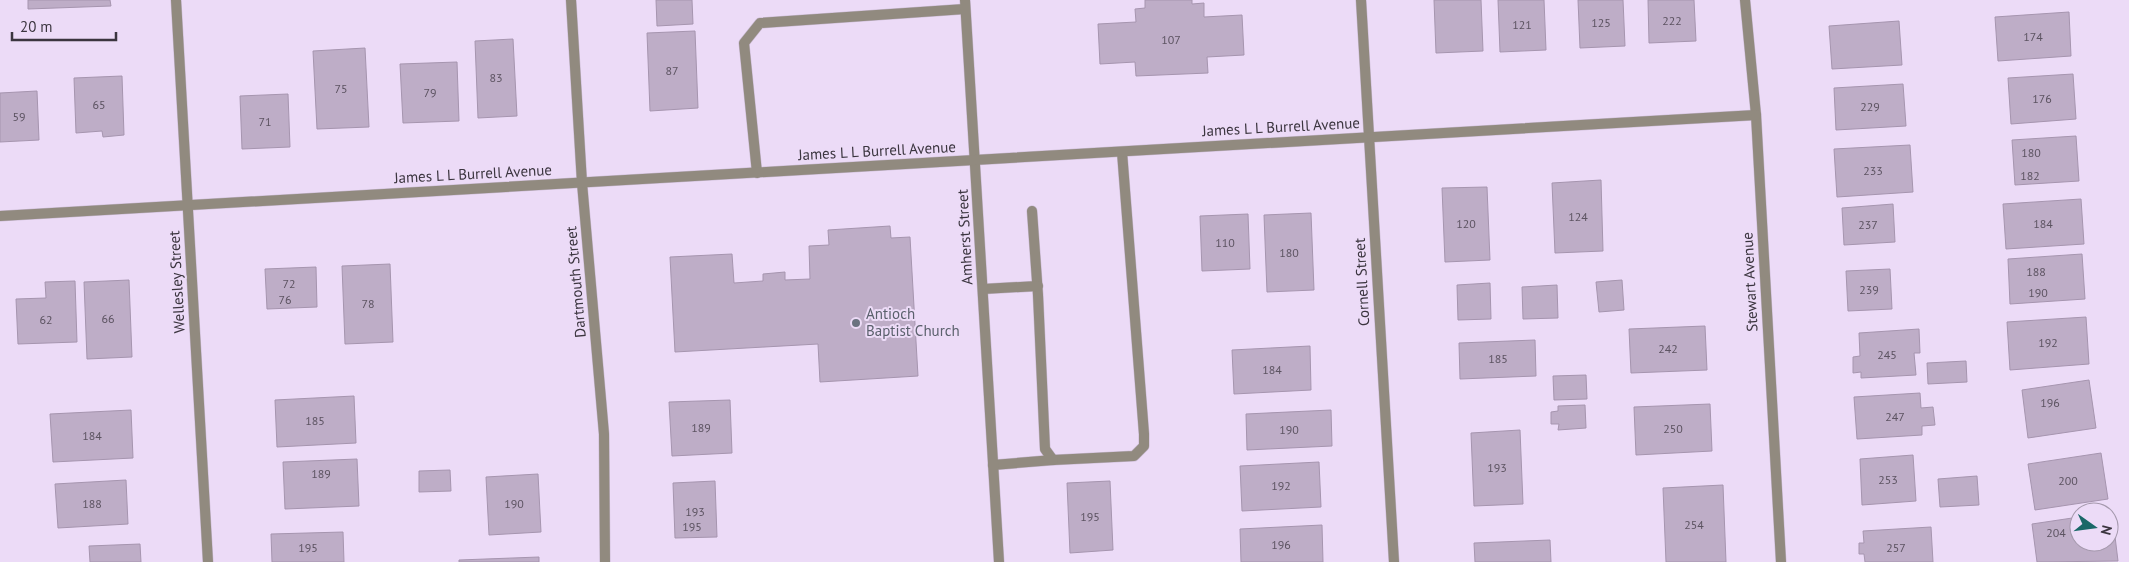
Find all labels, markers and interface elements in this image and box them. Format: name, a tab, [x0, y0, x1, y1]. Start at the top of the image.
scale bar	[12, 10, 116, 42]
house number: 222	[1662, 13, 1682, 28]
house number: 125	[1591, 15, 1611, 30]
text: 20 m	[20, 17, 53, 36]
house number: 121	[1512, 17, 1532, 32]
house number: 174	[2023, 29, 2043, 44]
house number: 107	[1161, 32, 1181, 47]
house number: 87	[665, 63, 679, 78]
house number: 83	[489, 70, 503, 85]
house number: 75	[334, 81, 348, 96]
house number: 79	[423, 85, 437, 100]
house number: 176	[2032, 91, 2052, 106]
house number: 65	[92, 97, 106, 112]
house number: 229	[1860, 99, 1880, 114]
house number: 59	[12, 109, 26, 124]
street label: James L L Burrell Avenue	[1201, 113, 1360, 140]
house number: 71	[258, 114, 272, 129]
street label: James L L Burrell Avenue	[797, 137, 956, 164]
house number: 180	[2021, 145, 2041, 160]
street label: James L L Burrell Avenue	[393, 160, 552, 187]
house number: 233	[1863, 163, 1883, 178]
house number: 182	[2020, 168, 2040, 183]
street label: Amherst Street	[953, 189, 976, 285]
house number: 124	[1568, 209, 1588, 224]
house number: 120	[1456, 216, 1476, 231]
house number: 184	[2033, 216, 2053, 231]
house number: 237	[1858, 217, 1878, 232]
street label: Dartmouth Street	[561, 226, 590, 339]
street label: Wellesley Street	[164, 230, 189, 334]
street label: Stewart Avenue	[1737, 232, 1762, 332]
house number: 110	[1215, 235, 1235, 250]
street label: Cornell Street	[1350, 238, 1373, 327]
house number: 180	[1279, 245, 1299, 260]
house number: 188	[2026, 264, 2046, 279]
house number: 72	[282, 276, 296, 291]
house number: 239	[1859, 282, 1879, 297]
house number: 190	[2028, 285, 2048, 300]
house number: 76	[278, 292, 292, 307]
house number: 78	[361, 296, 375, 311]
place label: Antioch Baptist Church	[866, 304, 960, 340]
house number: 66	[101, 311, 115, 326]
house number: 62	[39, 312, 53, 327]
marker: Antioch Baptist Church	[850, 317, 862, 329]
house number: 192	[2038, 335, 2058, 350]
house number: 242	[1658, 341, 1678, 356]
house number: 245	[1877, 347, 1897, 362]
house number: 185	[1488, 351, 1508, 366]
house number: 184	[1262, 362, 1282, 377]
house number: 196	[2040, 395, 2060, 410]
house number: 247	[1885, 409, 1905, 424]
house number: 185	[305, 413, 325, 428]
house number: 189	[691, 420, 711, 435]
house number: 250	[1663, 421, 1683, 436]
house number: 190	[1279, 422, 1299, 437]
house number: 184	[82, 428, 102, 443]
house number: 193	[1487, 460, 1507, 475]
house number: 189	[311, 466, 331, 481]
house number: 253	[1878, 472, 1898, 487]
house number: 200	[2058, 473, 2078, 488]
house number: 192	[1271, 478, 1291, 493]
house number: 188	[82, 496, 102, 511]
house number: 190	[504, 496, 524, 511]
north arrow	[2069, 502, 2119, 552]
house number: 193	[685, 504, 705, 519]
house number: 195	[1080, 509, 1100, 524]
house number: 254	[1684, 517, 1704, 532]
house number: 195	[682, 519, 702, 534]
text: N	[2097, 524, 2116, 537]
house number: 204	[2046, 525, 2066, 540]
house number: 196	[1271, 537, 1291, 552]
house number: 195	[298, 540, 318, 555]
house number: 257	[1886, 540, 1906, 555]

